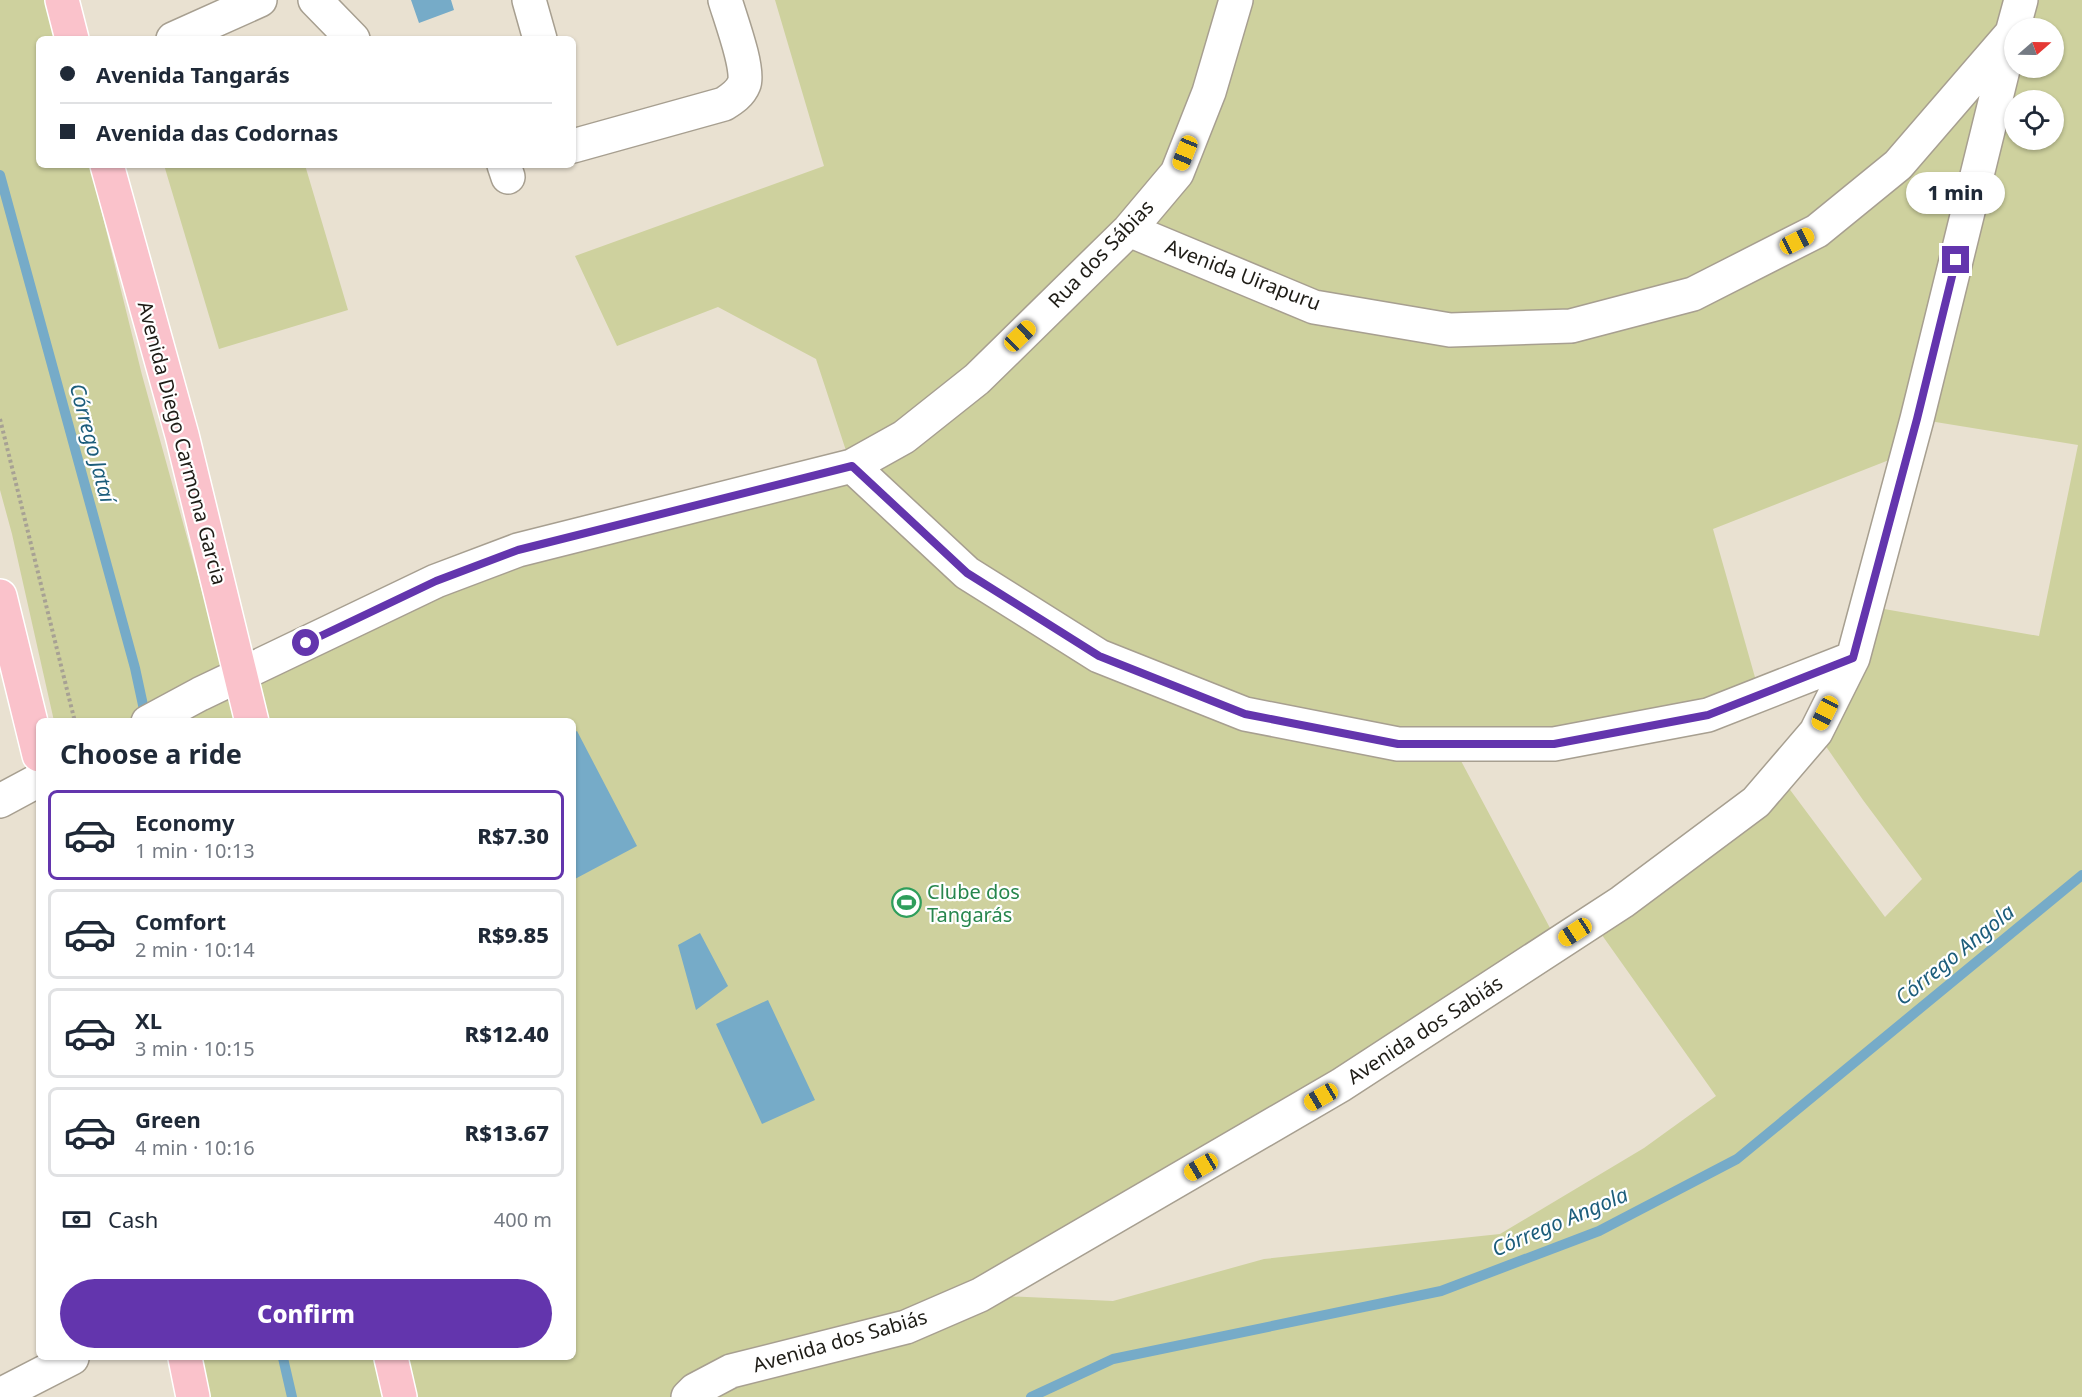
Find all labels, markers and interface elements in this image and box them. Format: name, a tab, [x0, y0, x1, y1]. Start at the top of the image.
north arrow	[2004, 18, 2064, 78]
map controls	[2004, 18, 2064, 150]
text: Avenida Tangarás	[96, 59, 290, 89]
button: locate	[2004, 90, 2064, 150]
text: Avenida das Codornas	[96, 117, 338, 147]
car	[1170, 133, 1200, 173]
callout: 1 min	[1906, 173, 2006, 215]
text: 1 min	[1928, 179, 1983, 206]
street label: Rua dos Sábias	[1042, 194, 1159, 314]
car	[1777, 225, 1817, 257]
street label: Avenida Uirapuru	[1162, 232, 1325, 317]
route end	[1942, 246, 1969, 273]
street label: Avenida Diego Carmona Garcia	[132, 298, 233, 588]
car	[1001, 317, 1039, 355]
water label: Córrego Jataí	[64, 380, 123, 508]
route start	[292, 629, 319, 656]
car	[1809, 693, 1841, 733]
text: Choose a ride	[60, 735, 242, 772]
text: Economy	[135, 807, 234, 837]
icon: car	[63, 808, 117, 862]
text: R$7.30	[477, 820, 549, 850]
text: 1 min · 10:13	[135, 837, 255, 864]
place label: Clube dos Tangarás	[927, 878, 1020, 928]
sports icon: Clube dos Tangarás	[890, 887, 922, 919]
water label: Córrego Angola	[1889, 897, 2020, 1011]
text: Comfort	[135, 906, 226, 936]
icon: car	[63, 907, 117, 961]
car	[1555, 915, 1595, 949]
text: R$9.85	[477, 919, 549, 949]
text: 2 min · 10:14	[135, 936, 255, 963]
street label: Avenida dos Sabiás	[1342, 969, 1508, 1090]
text: XL	[135, 1005, 162, 1035]
icon: car	[63, 1006, 117, 1060]
text: R$12.40	[465, 1018, 549, 1048]
text: 3 min · 10:15	[135, 1035, 255, 1062]
car	[1301, 1080, 1341, 1114]
text: Green	[135, 1104, 201, 1134]
icon: car	[63, 1105, 117, 1159]
text: R$13.67	[465, 1117, 549, 1147]
text: 4 min · 10:16	[135, 1134, 255, 1161]
car	[1181, 1150, 1221, 1184]
water label: Córrego Angola	[1487, 1180, 1632, 1262]
icon: cash	[60, 1203, 93, 1236]
text: Cash	[108, 1204, 158, 1234]
text: 400 m	[494, 1206, 552, 1233]
button: Confirm	[60, 1279, 552, 1348]
street label: Avenida dos Sabiás	[750, 1303, 930, 1378]

